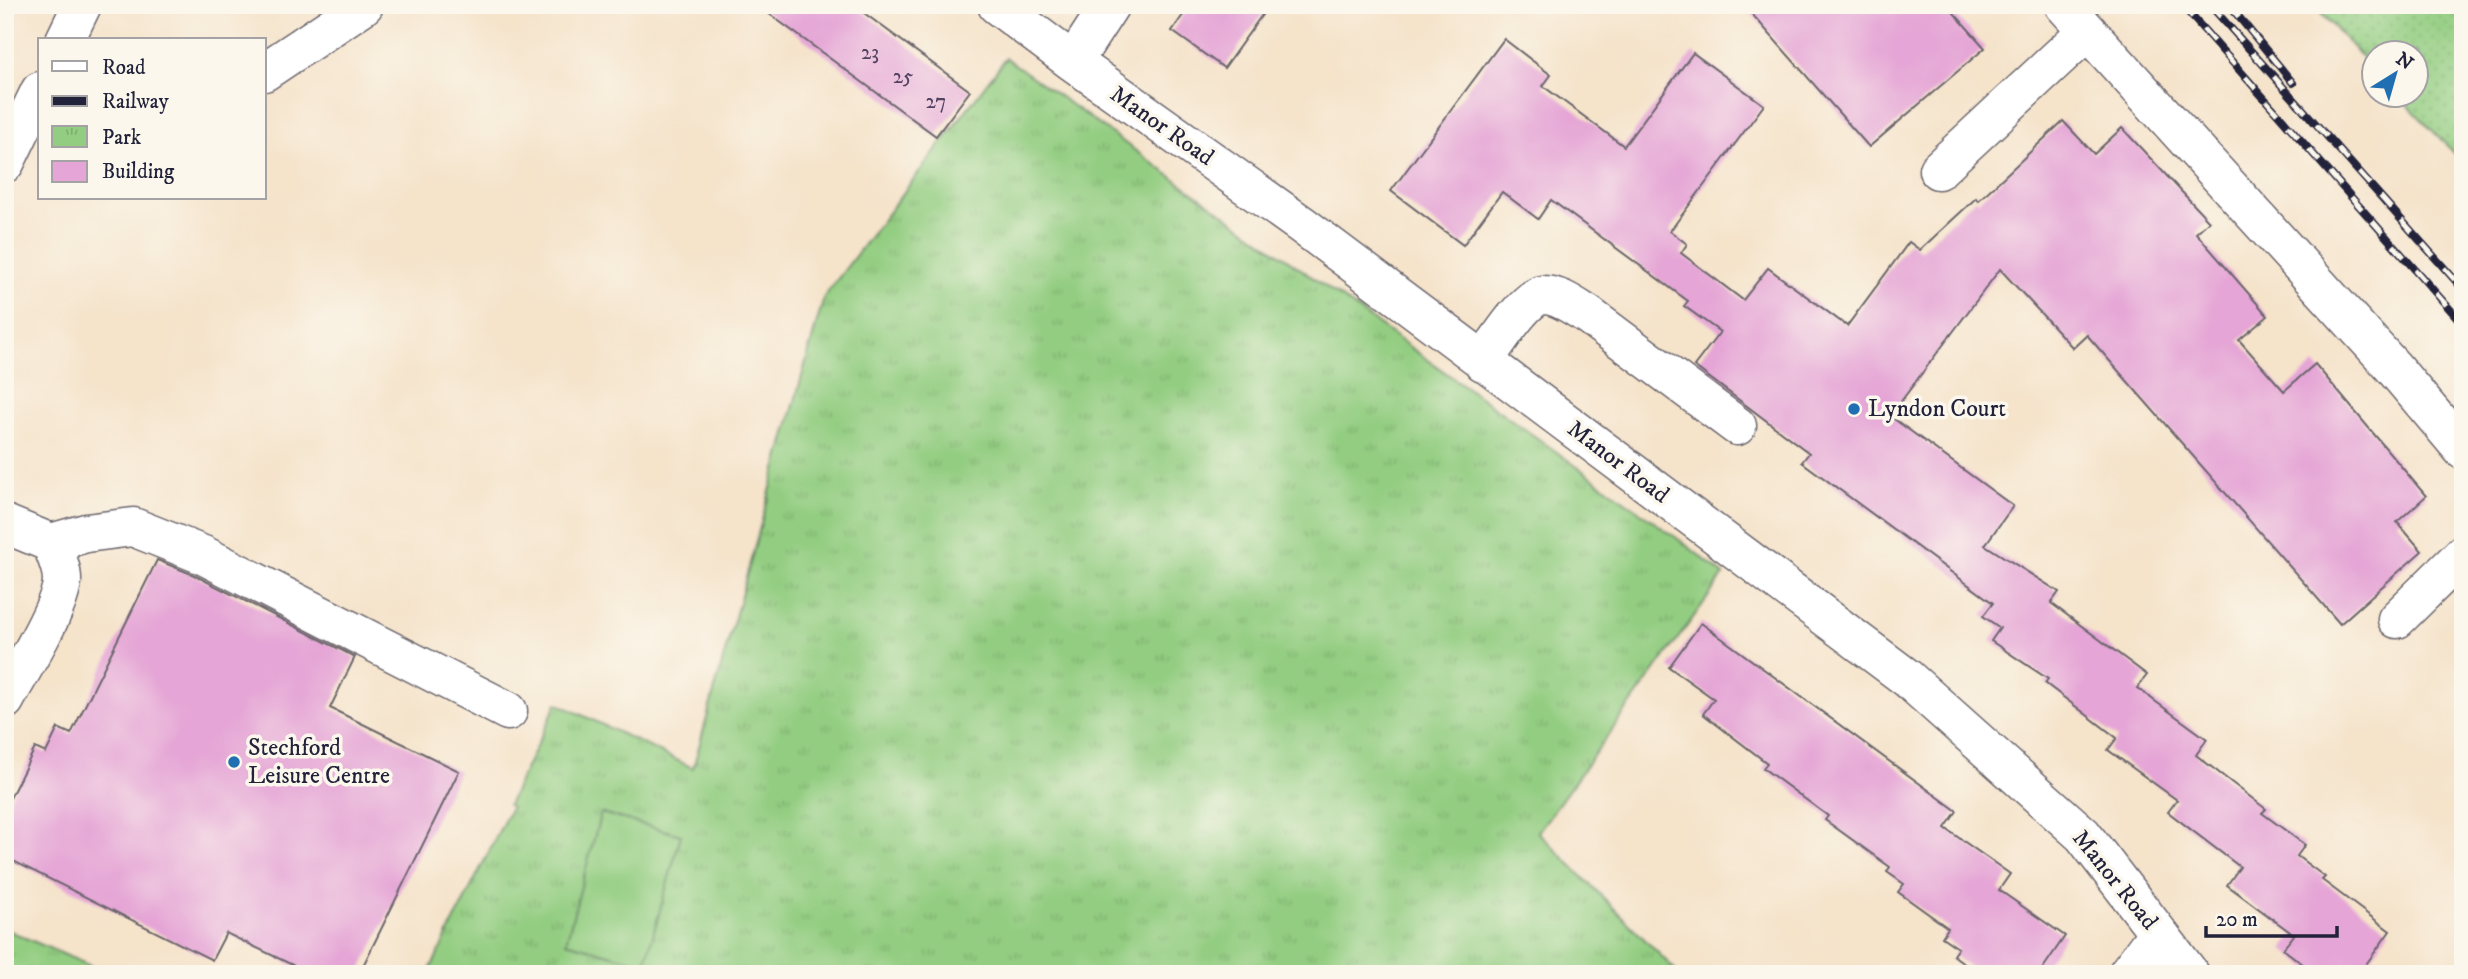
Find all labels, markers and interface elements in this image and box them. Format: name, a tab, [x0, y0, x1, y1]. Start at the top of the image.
legend	[38, 38, 266, 200]
north arrow	[2360, 38, 2430, 108]
house number: 23	[861, 40, 879, 66]
text: N	[2391, 48, 2418, 76]
text: Road	[102, 55, 146, 81]
house number: 25	[893, 64, 913, 90]
street label: Manor Road	[1104, 79, 1220, 173]
text: Railway	[102, 89, 170, 115]
house number: 27	[926, 89, 946, 115]
text: Park	[102, 125, 142, 151]
text: Building	[102, 159, 175, 185]
place label: Lyndon Court	[1868, 394, 2006, 424]
marker: Lyndon Court	[1846, 401, 1862, 417]
street label: Manor Road	[1561, 414, 1675, 510]
place label: Stechford Leisure Centre	[248, 733, 390, 791]
marker: Stechford Leisure Centre	[226, 754, 242, 770]
street label: Manor Road	[2066, 824, 2164, 936]
scale bar	[2206, 895, 2337, 939]
text: 20 m	[2216, 907, 2258, 933]

